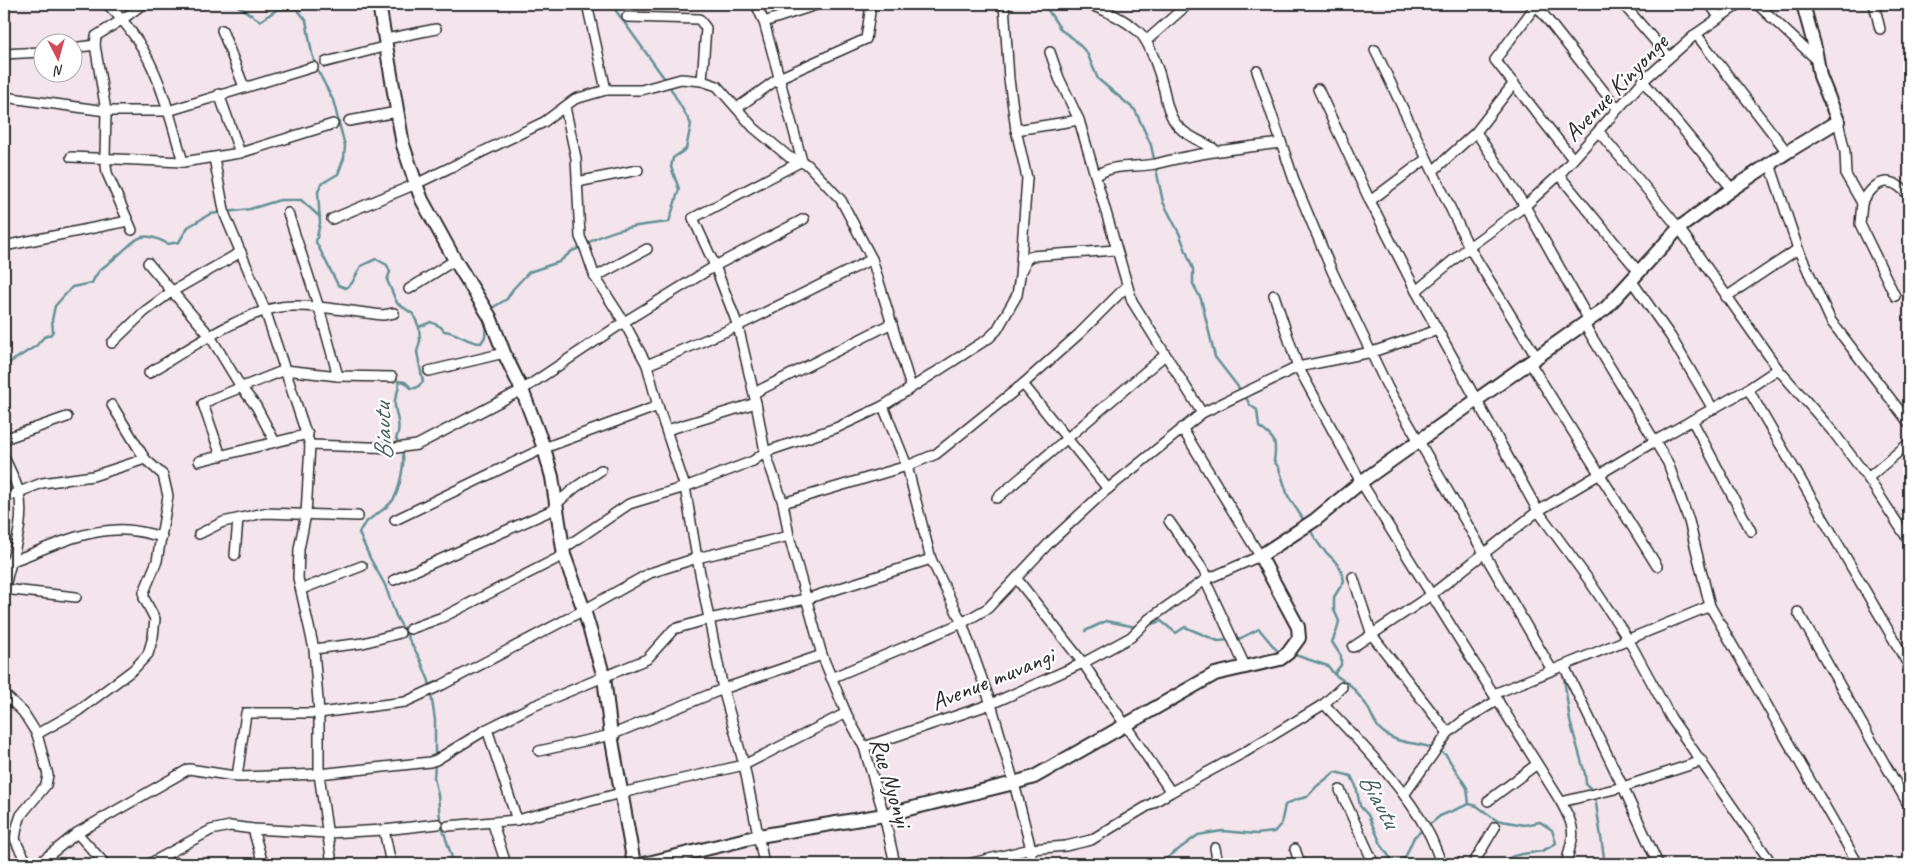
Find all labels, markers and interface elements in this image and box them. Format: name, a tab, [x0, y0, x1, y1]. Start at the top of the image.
street label: Avenue Kinyonge	[1556, 26, 1676, 148]
north arrow	[32, 32, 82, 82]
text: N	[52, 62, 65, 80]
water label: Biautu	[365, 399, 400, 461]
street label: Avenue muvangi	[926, 639, 1062, 718]
street label: Rue Nyonyi	[862, 734, 921, 834]
water label: Biautu	[1351, 767, 1410, 837]

